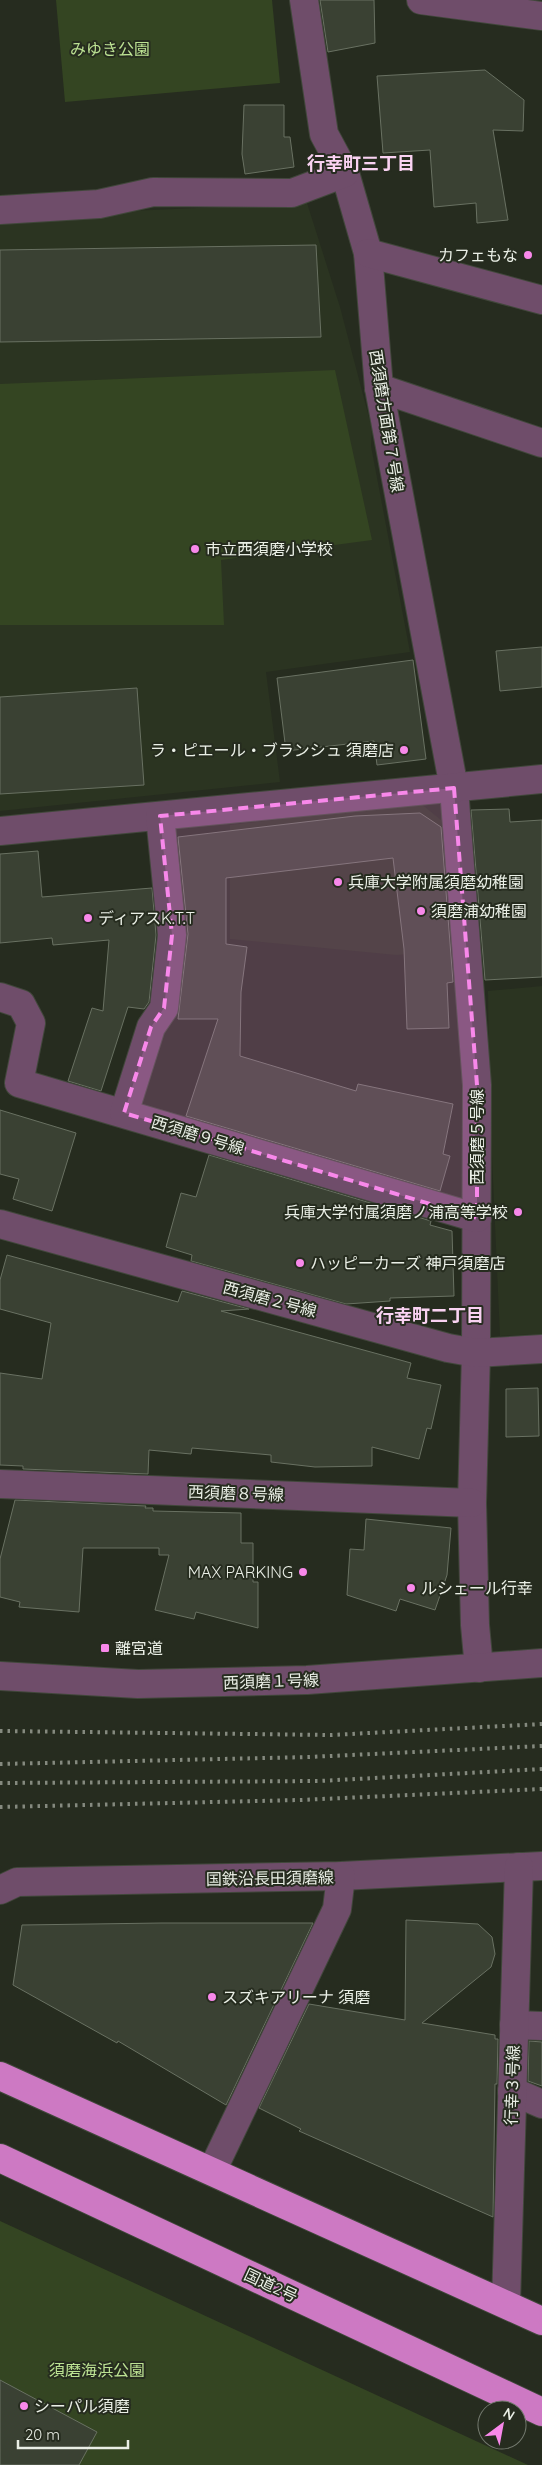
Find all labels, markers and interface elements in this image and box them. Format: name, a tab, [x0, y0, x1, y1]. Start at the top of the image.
park label: みゆき公園	[70, 39, 150, 59]
district label: 行幸町三丁目	[307, 152, 415, 175]
place label: カフェもな	[438, 245, 518, 265]
marker: カフェもな	[522, 249, 534, 261]
street label: 西須磨方面第７号線	[366, 348, 408, 494]
place label: 市立西須磨小学校	[205, 539, 333, 559]
marker: 市立西須磨小学校	[189, 543, 201, 555]
place label: ラ・ピエール・ブランシュ 須磨店	[150, 740, 394, 760]
marker: ラ・ピエール・ブランシュ 須磨店	[398, 744, 410, 756]
place label: 兵庫大学附属須磨幼稚園	[348, 872, 524, 892]
marker: 兵庫大学附属須磨幼稚園	[332, 876, 344, 888]
place label: 須磨浦幼稚園	[431, 901, 527, 921]
marker: 須磨浦幼稚園	[415, 905, 427, 917]
place label: ディアスK.T.T	[98, 908, 196, 928]
marker: ディアスK.T.T	[82, 912, 94, 924]
street label: 西須磨５号線	[467, 1089, 487, 1185]
street label: 西須磨９号線	[149, 1111, 247, 1159]
place label: 兵庫大学付属須磨ノ浦高等学校	[284, 1202, 508, 1222]
marker: 兵庫大学付属須磨ノ浦高等学校	[512, 1206, 524, 1218]
place label: ハッピーカーズ 神戸須磨店	[310, 1253, 506, 1273]
marker: ハッピーカーズ 神戸須磨店	[294, 1257, 306, 1269]
street label: 西須磨２号線	[221, 1277, 319, 1321]
district label: 行幸町二丁目	[376, 1304, 484, 1327]
street label: 西須磨８号線	[188, 1481, 284, 1505]
place label: MAX PARKING	[188, 1562, 293, 1582]
marker: MAX PARKING	[297, 1566, 309, 1578]
place label: ルシェール行幸	[421, 1578, 533, 1598]
marker: ルシェール行幸	[405, 1582, 417, 1594]
place label: 離宮道	[115, 1638, 163, 1658]
marker: 離宮道	[99, 1642, 111, 1654]
street label: 西須磨１号線	[223, 1669, 319, 1693]
street label: 国鉄沿長田須磨線	[206, 1867, 334, 1889]
place label: スズキアリーナ 須磨	[222, 1987, 370, 2007]
marker: スズキアリーナ 須磨	[206, 1991, 218, 2003]
street label: 行幸３号線	[501, 2045, 523, 2125]
street label: 国道2号	[241, 2264, 301, 2306]
park label: 須磨海浜公園	[49, 2360, 145, 2380]
place label: シーパル須磨	[34, 2396, 130, 2416]
marker: シーパル須磨	[18, 2400, 30, 2412]
north arrow	[477, 2400, 527, 2450]
text: N	[500, 2404, 518, 2424]
scale bar	[18, 2418, 128, 2450]
text: 20 m	[25, 2425, 60, 2444]

